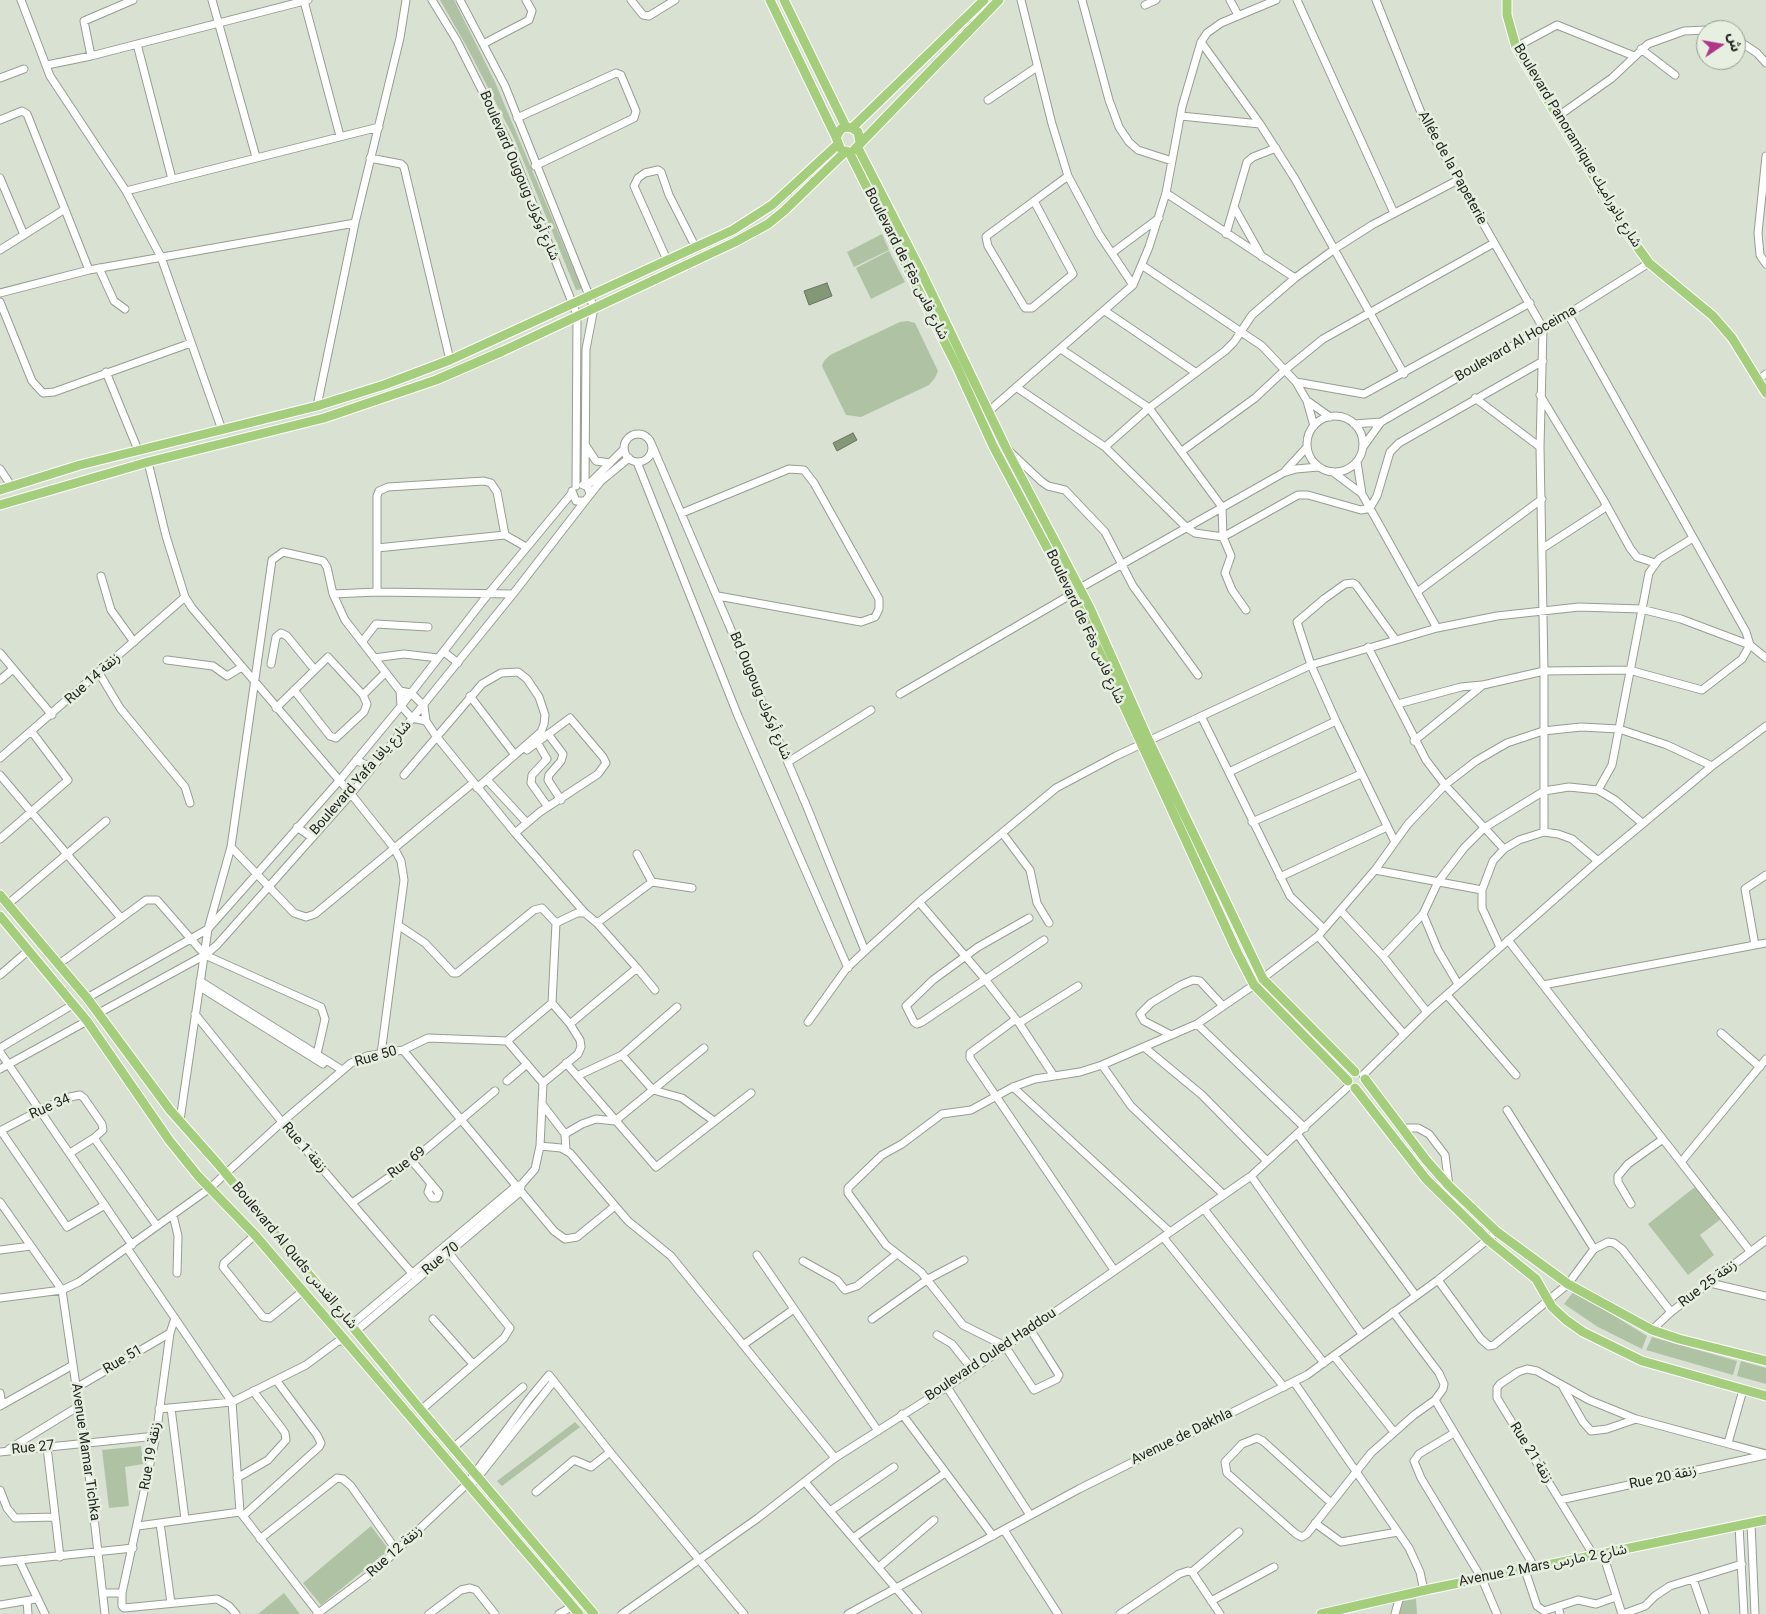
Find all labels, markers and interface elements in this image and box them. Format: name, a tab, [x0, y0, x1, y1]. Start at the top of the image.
north arrow	[1696, 20, 1746, 70]
text: ش	[1725, 31, 1745, 53]
street label: Boulevard Panoramique شارع بانوراميك	[1509, 41, 1645, 251]
street label: Boulevard Ougoug شارع أوكوك	[476, 89, 562, 263]
street label: Allée de la Papeterie	[1414, 108, 1490, 228]
street label: Boulevard de Fès شارع فاس	[860, 185, 952, 343]
street label: Boulevard Al Hoceima	[1452, 302, 1580, 386]
street label: Boulevard de Fès شارع فاس	[1042, 547, 1128, 707]
street label: Bd Ougoug شارع أوكوك	[725, 629, 795, 763]
street label: Rue 14 زنقة	[62, 650, 124, 708]
street label: Boulevard Yafa شارع يافا	[307, 717, 415, 839]
street label: Rue 50	[353, 1043, 399, 1071]
street label: Rue 34	[27, 1091, 73, 1123]
street label: Rue 1 زنقة	[278, 1120, 330, 1176]
street label: Rue 69	[385, 1143, 429, 1183]
street label: Boulevard Al Quds شارع القدس	[228, 1179, 360, 1333]
street label: Rue 70	[419, 1239, 463, 1279]
street label: Rue 25 زنقة	[1676, 1257, 1740, 1311]
street label: Boulevard Ouled Haddou	[922, 1305, 1060, 1405]
street label: Rue 51	[100, 1342, 146, 1378]
street label: Avenue Mamar Tichka	[67, 1382, 103, 1522]
street label: Avenue de Dakhla	[1129, 1405, 1235, 1469]
street label: Rue 21 زنقة	[1506, 1419, 1556, 1487]
street label: Rue 19 زنقة	[137, 1421, 165, 1491]
street label: Rue 27	[11, 1437, 55, 1459]
street label: Rue 20 زنقة	[1628, 1463, 1698, 1493]
street label: Rue 12 زنقة	[364, 1523, 426, 1581]
street label: Avenue 2 Mars شارع 2 مارس	[1457, 1541, 1629, 1591]

